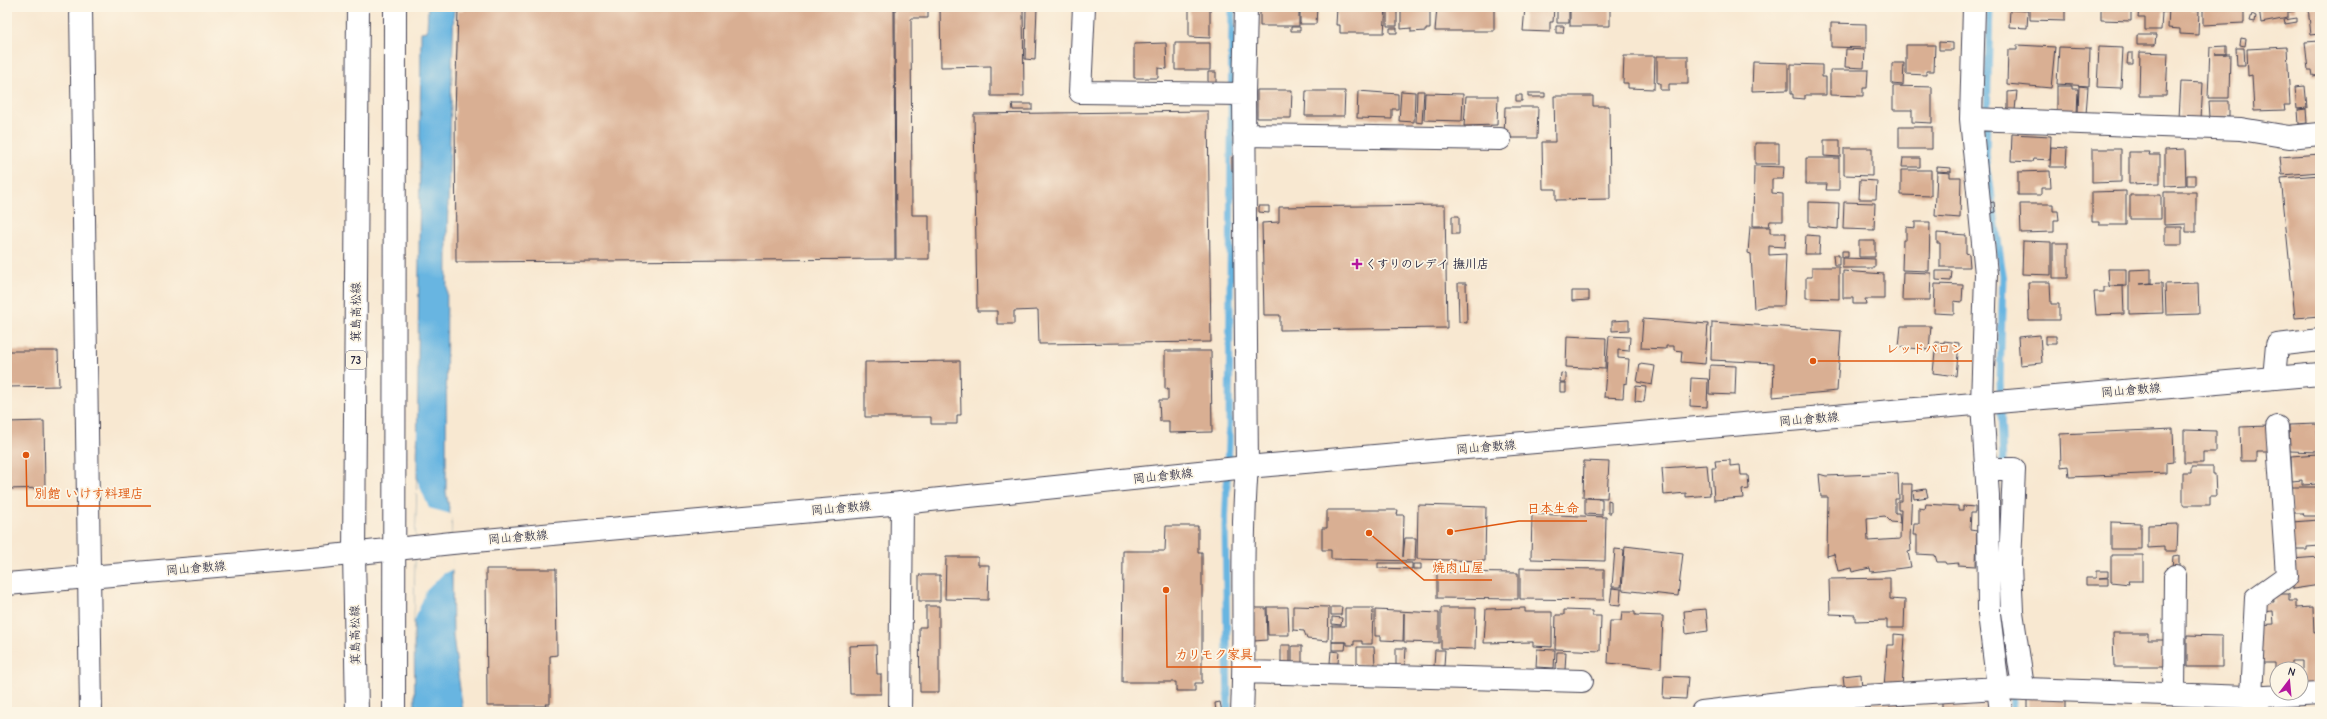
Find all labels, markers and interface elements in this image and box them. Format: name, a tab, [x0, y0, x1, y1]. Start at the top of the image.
place label: くすりのレデイ 撫川店	[1365, 257, 1489, 271]
marker: くすりのレデイ 撫川店	[1352, 259, 1362, 269]
street label: 箕島高松線	[349, 282, 363, 342]
callout: レッドバロン	[1878, 336, 1972, 361]
text: レッドバロン	[1886, 341, 1964, 356]
road number: 73	[346, 351, 366, 369]
street label: 岡山倉敷線	[2100, 380, 2162, 400]
street label: 岡山倉敷線	[1778, 409, 1840, 429]
street label: 岡山倉敷線	[1455, 437, 1517, 457]
street label: 岡山倉敷線	[1132, 466, 1194, 486]
callout: 別館 いけす料理店	[27, 481, 151, 506]
text: 別館 いけす料理店	[34, 486, 144, 501]
callout: 日本生命	[1519, 496, 1587, 521]
street label: 岡山倉敷線	[810, 498, 872, 518]
text: 日本生命	[1527, 501, 1579, 516]
street label: 岡山倉敷線	[487, 527, 549, 547]
callout: 焼肉山屋	[1424, 555, 1492, 580]
street label: 岡山倉敷線	[165, 558, 227, 578]
text: 焼肉山屋	[1432, 560, 1484, 575]
street label: 箕島高松線	[347, 605, 363, 665]
callout: カリモク家具	[1167, 642, 1261, 667]
text: カリモク家具	[1175, 647, 1253, 662]
north arrow	[2269, 661, 2309, 701]
text: N	[2286, 665, 2297, 679]

